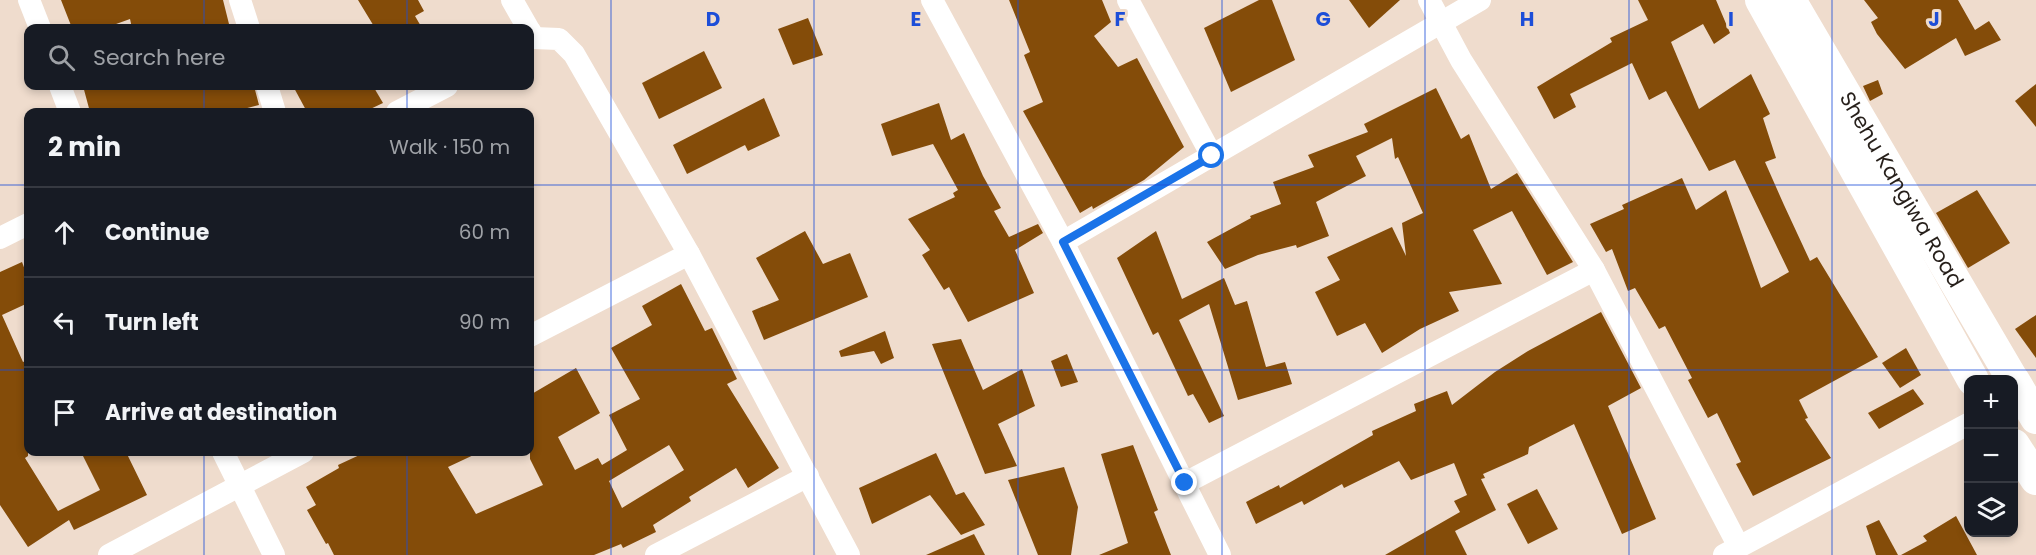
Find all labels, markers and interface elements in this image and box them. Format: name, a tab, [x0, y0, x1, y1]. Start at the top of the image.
text: D	[706, 5, 720, 33]
text: E	[911, 5, 921, 33]
text: F	[1115, 5, 1126, 33]
text: G	[1315, 5, 1331, 33]
text: H	[1520, 5, 1534, 33]
text: I	[1728, 5, 1734, 33]
text: J	[1928, 5, 1940, 33]
search box	[24, 24, 534, 90]
icon: search	[45, 41, 78, 74]
text: Search here	[93, 42, 226, 73]
street label: Shehu Kangiwa Road	[1833, 86, 1971, 293]
text: 2 min	[48, 129, 121, 165]
text: Walk · 150 m	[389, 133, 510, 161]
route start	[1198, 142, 1224, 168]
icon: ahead	[48, 216, 81, 249]
text: Continue	[105, 217, 209, 248]
text: 60 m	[459, 218, 510, 246]
icon: left	[48, 306, 81, 339]
text: Turn left	[105, 307, 199, 338]
text: 90 m	[459, 308, 510, 336]
map controls	[1964, 375, 2018, 537]
button: +	[1964, 375, 2018, 429]
icon: arrive	[48, 396, 81, 429]
text: Arrive at destination	[105, 397, 337, 428]
button: −	[1964, 429, 2018, 483]
route end	[1171, 469, 1197, 495]
button: layers	[1964, 483, 2018, 537]

